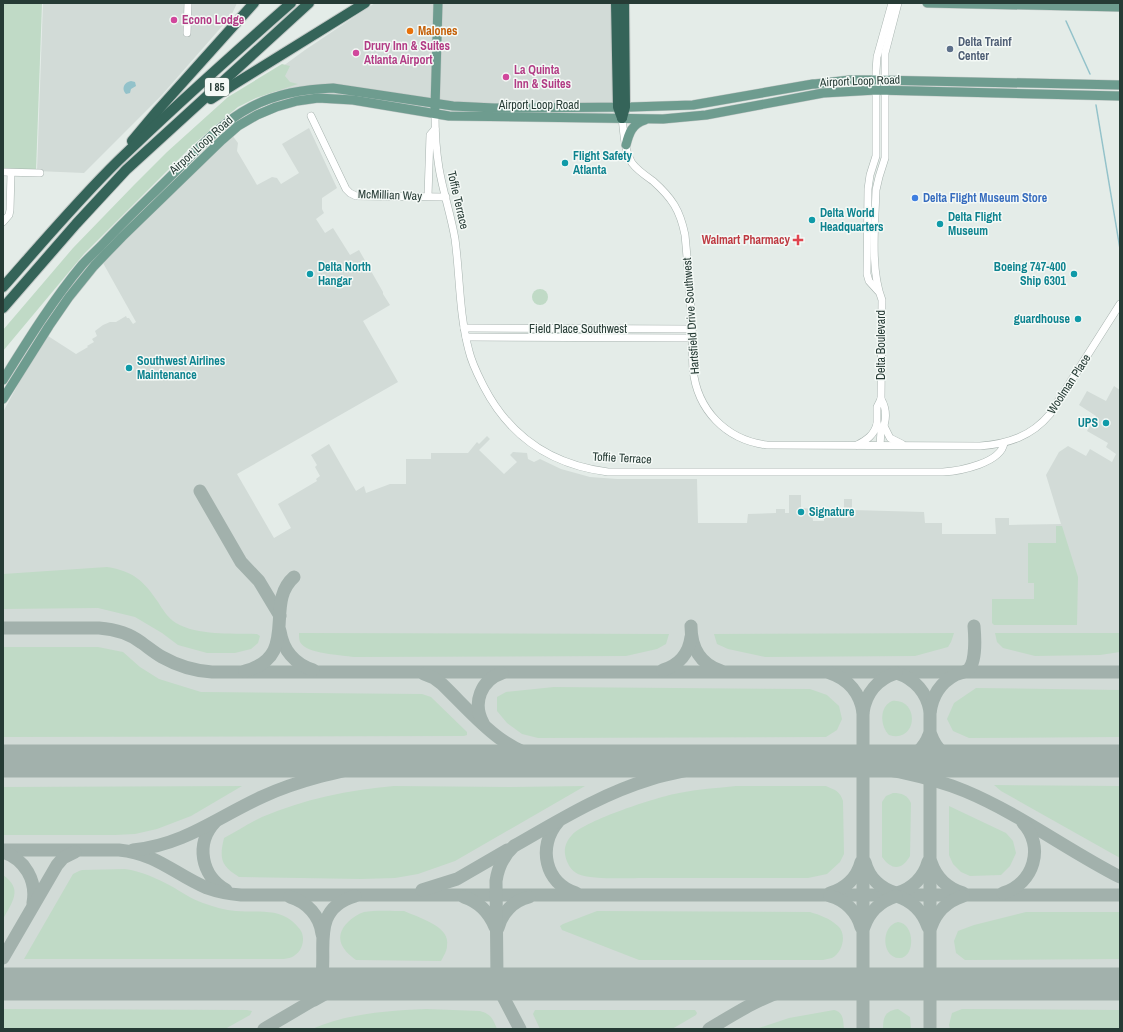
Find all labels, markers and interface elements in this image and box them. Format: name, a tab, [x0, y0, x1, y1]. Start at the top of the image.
place label: Econo Lodge	[182, 12, 245, 28]
marker: Econo Lodge	[169, 15, 179, 25]
place label: Malones	[418, 23, 458, 39]
marker: Malones	[405, 26, 415, 36]
place label: Delta Trainf Center	[958, 34, 1012, 64]
place label: Drury Inn & Suites Atlanta Airport	[364, 38, 450, 68]
marker: Delta Trainf Center	[945, 44, 955, 54]
marker: Drury Inn & Suites Atlanta Airport	[351, 48, 361, 58]
place label: La Quinta Inn & Suites	[514, 62, 571, 92]
marker: La Quinta Inn & Suites	[501, 72, 511, 82]
street label: Airport Loop Road	[819, 72, 900, 90]
road number: I 85	[205, 78, 229, 96]
street label: Airport Loop Road	[498, 97, 579, 113]
street label: Airport Loop Road	[165, 112, 236, 179]
place label: Flight Safety Atlanta	[573, 148, 633, 178]
marker: Flight Safety Atlanta	[560, 158, 570, 168]
street label: Toffie Terrace	[444, 169, 472, 231]
street label: McMillian Way	[358, 186, 422, 204]
place label: Delta Flight Museum Store	[923, 190, 1048, 206]
marker: Delta Flight Museum Store	[910, 193, 920, 203]
place label: Delta World Headquarters	[820, 205, 884, 235]
place label: Delta Flight Museum	[948, 209, 1002, 239]
marker: Delta World Headquarters	[807, 215, 817, 225]
marker: Delta Flight Museum	[935, 219, 945, 229]
place label: Walmart Pharmacy	[702, 232, 791, 248]
marker: Walmart Pharmacy	[793, 235, 803, 245]
street label: Hartsfield Drive Southwest	[679, 257, 703, 375]
place label: Delta North Hangar	[318, 259, 371, 289]
place label: Boeing 747-400 Ship 6301	[994, 259, 1067, 289]
marker: Delta North Hangar	[305, 269, 315, 279]
marker: Boeing 747-400 Ship 6301	[1069, 269, 1079, 279]
street label: Delta Boulevard	[873, 310, 889, 380]
place label: guardhouse	[1014, 311, 1071, 327]
marker: guardhouse	[1073, 314, 1083, 324]
street label: Field Place Southwest	[529, 321, 627, 337]
street label: Woolman Place	[1044, 351, 1094, 417]
place label: Southwest Airlines Maintenance	[137, 353, 226, 383]
marker: Southwest Airlines Maintenance	[124, 363, 134, 373]
place label: UPS	[1078, 415, 1098, 431]
marker: UPS	[1101, 418, 1111, 428]
street label: Toffie Terrace	[592, 448, 652, 468]
place label: Signature	[809, 504, 855, 520]
marker: Signature	[796, 507, 806, 517]

